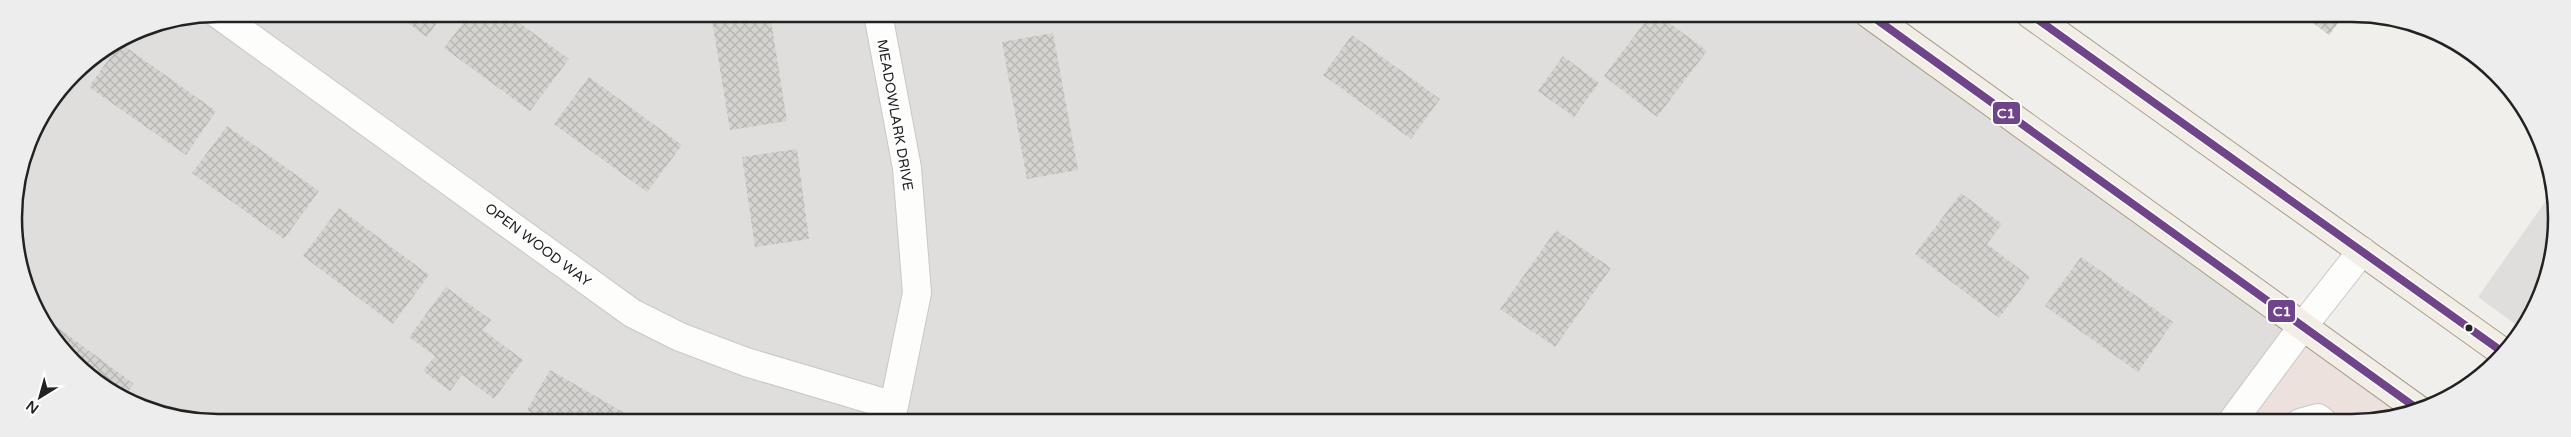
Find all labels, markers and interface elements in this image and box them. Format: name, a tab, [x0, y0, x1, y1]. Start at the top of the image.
street label: MEADOWLARK DRIVE	[873, 38, 917, 192]
line badge: C1	[1992, 101, 2021, 125]
text: C1	[1997, 105, 2015, 122]
street label: OPEN WOOD WAY	[482, 200, 594, 290]
line badge: C1	[2267, 299, 2296, 323]
text: C1	[2273, 303, 2291, 320]
unlabelled marker	[2464, 323, 2474, 333]
north arrow	[15, 372, 65, 422]
text: N	[23, 397, 42, 417]

